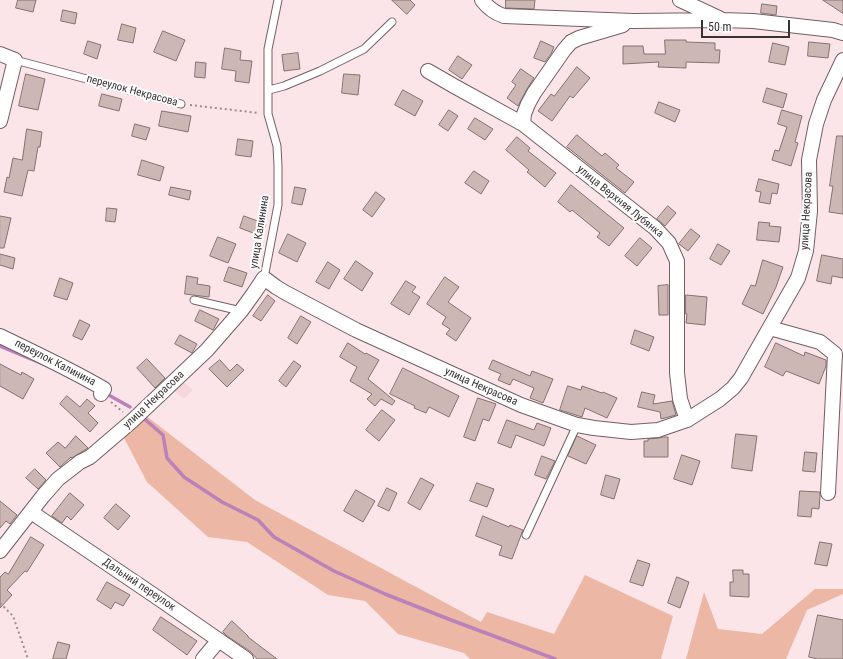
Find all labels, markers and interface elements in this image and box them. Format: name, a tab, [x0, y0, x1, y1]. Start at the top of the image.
scale bar	[703, 12, 792, 38]
text: 50 m	[708, 20, 732, 34]
street label: переулок Некрасова	[85, 72, 179, 110]
street label: улица Верхняя Лубянка	[574, 163, 666, 241]
street label: улица Некрасова	[798, 171, 816, 251]
street label: улица Калинина	[248, 194, 272, 270]
street label: переулок Калинина	[12, 337, 98, 389]
street label: улица Некрасова	[442, 365, 520, 409]
street label: улица Некрасова	[121, 368, 187, 432]
street label: Дальний переулок	[100, 556, 178, 614]

